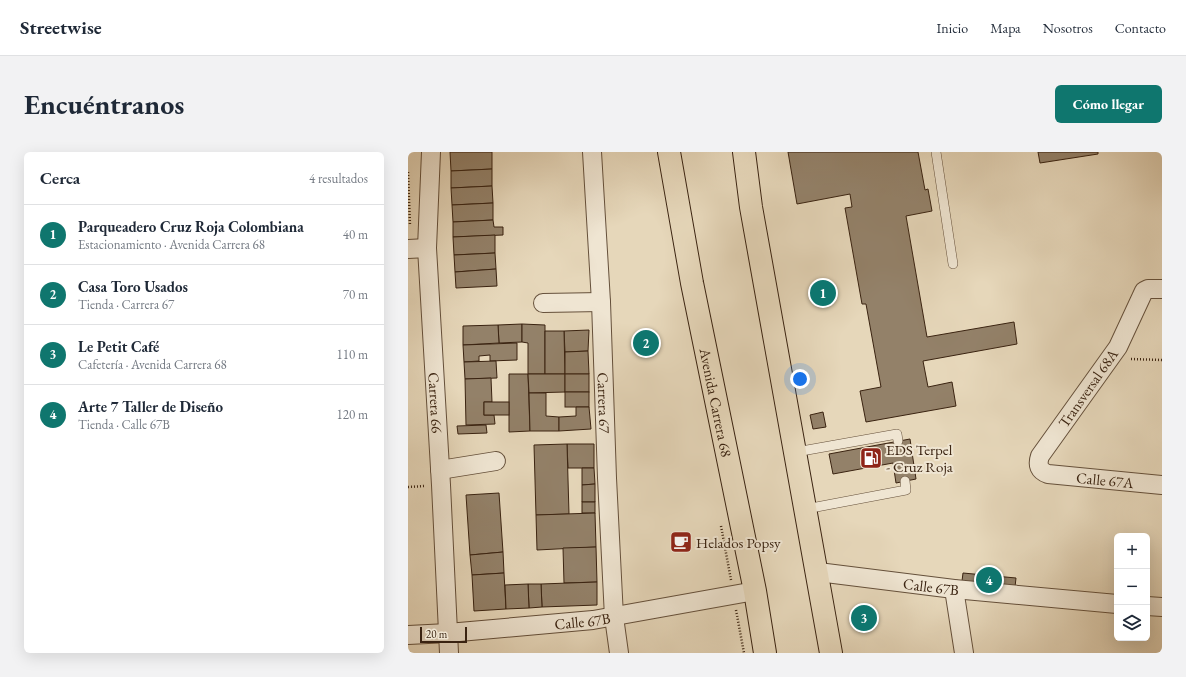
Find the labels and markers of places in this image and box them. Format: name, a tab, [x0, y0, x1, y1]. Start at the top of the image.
pin: 1	[810, 278, 836, 308]
pin: 2	[633, 328, 659, 358]
place label: EDS Terpel - Cruz Roja	[886, 440, 953, 476]
fuel station icon: EDS Terpel - Cruz Roja	[858, 445, 884, 471]
cafe icon: Helados Popsy	[668, 529, 694, 555]
place label: Helados Popsy	[696, 533, 781, 552]
pin: 4	[976, 565, 1002, 595]
pin: 3	[851, 603, 877, 633]

